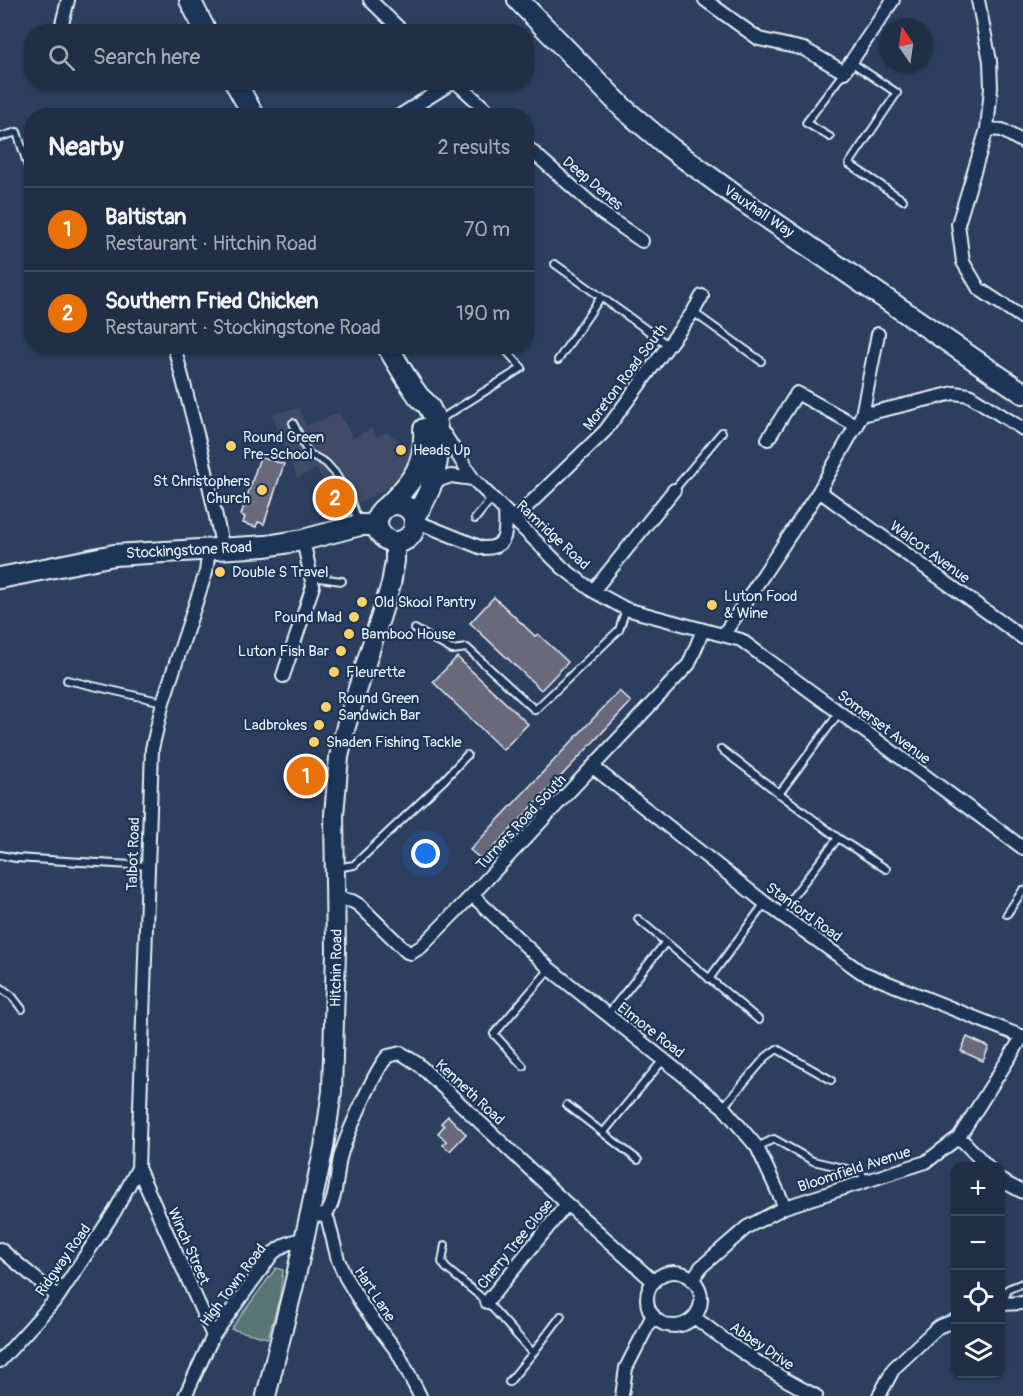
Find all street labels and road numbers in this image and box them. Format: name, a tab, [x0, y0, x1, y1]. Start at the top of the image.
street label: Deep Denes	[558, 152, 627, 215]
street label: Vauxhall Way	[720, 181, 798, 242]
street label: Moreton Road South	[579, 320, 672, 434]
street label: Ramridge Road	[512, 497, 593, 574]
street label: Walcot Avenue	[886, 517, 974, 588]
street label: Stockingstone Road	[126, 538, 253, 563]
street label: Somerset Avenue	[833, 686, 935, 769]
street label: Turners Road South	[472, 771, 571, 874]
street label: Talbot Road	[123, 817, 144, 891]
street label: Stanford Road	[762, 878, 846, 946]
street label: Hitchin Road	[326, 929, 347, 1007]
street label: Elmore Road	[614, 998, 688, 1062]
street label: Kenneth Road	[431, 1055, 508, 1129]
street label: Bloomfield Avenue	[795, 1142, 914, 1197]
street label: Cherry Tree Close	[473, 1195, 558, 1293]
street label: Winch Street	[163, 1205, 214, 1289]
street label: Ridgway Road	[32, 1220, 95, 1300]
street label: High Town Road	[196, 1240, 271, 1330]
street label: Hart Lane	[350, 1263, 400, 1326]
street label: Abbey Drive	[726, 1318, 798, 1375]

